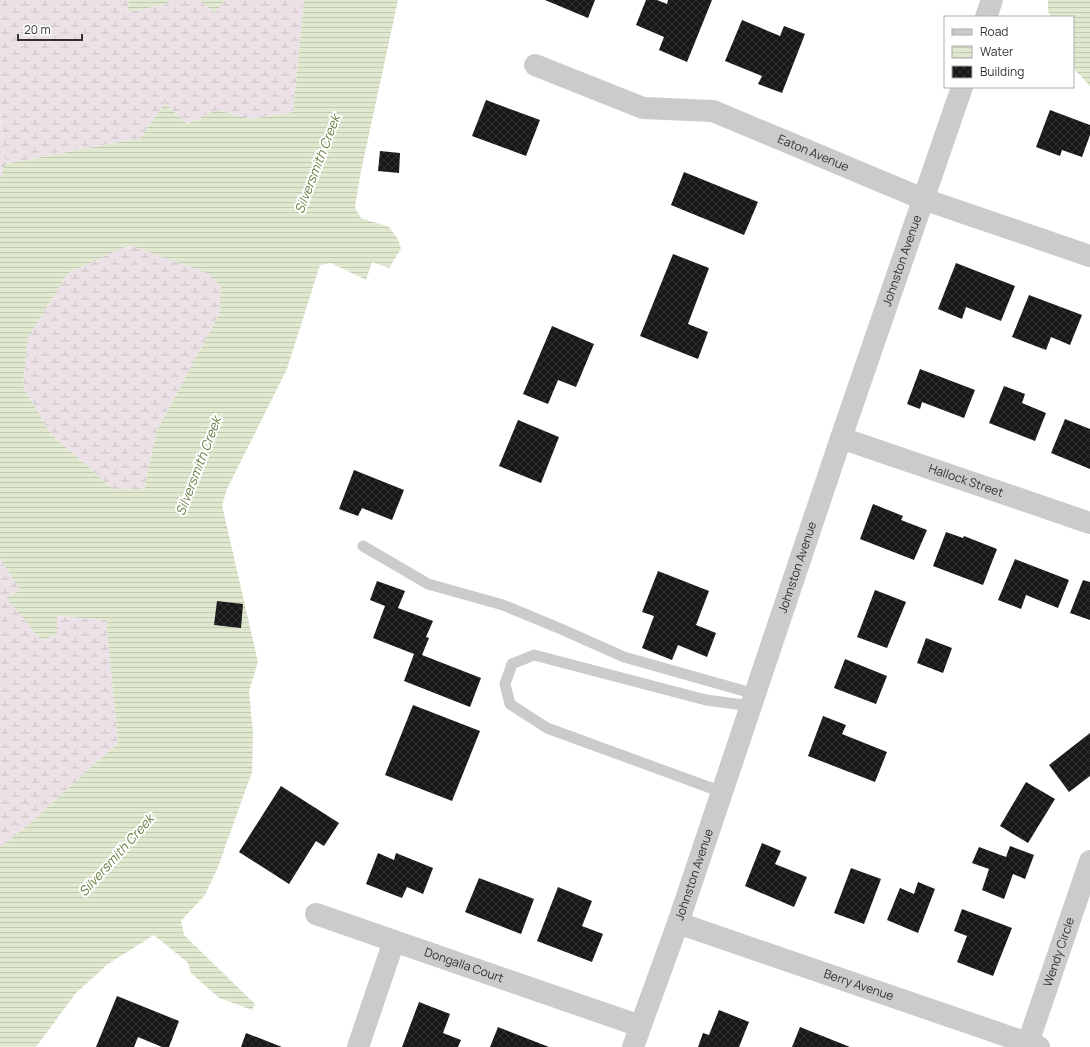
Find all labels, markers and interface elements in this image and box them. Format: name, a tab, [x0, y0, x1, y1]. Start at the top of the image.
scale bar	[18, 16, 82, 42]
legend	[944, 16, 1074, 88]
text: 20 m	[24, 21, 51, 38]
text: Road	[980, 23, 1008, 40]
text: Water	[980, 43, 1014, 60]
text: Building	[980, 63, 1024, 80]
water label: Silversmith Creek	[290, 110, 345, 216]
street label: Eaton Avenue	[775, 130, 852, 175]
street label: Johnston Avenue	[878, 213, 925, 309]
water label: Silversmith Creek	[171, 412, 226, 518]
street label: Hallock Street	[926, 460, 1006, 501]
street label: Johnston Avenue	[774, 519, 820, 615]
water label: Silversmith Creek	[74, 808, 159, 900]
street label: Johnston Avenue	[671, 826, 717, 922]
street label: Wendy Circle	[1039, 915, 1078, 989]
street label: Dongalla Court	[422, 943, 506, 986]
street label: Berry Avenue	[822, 965, 896, 1004]

